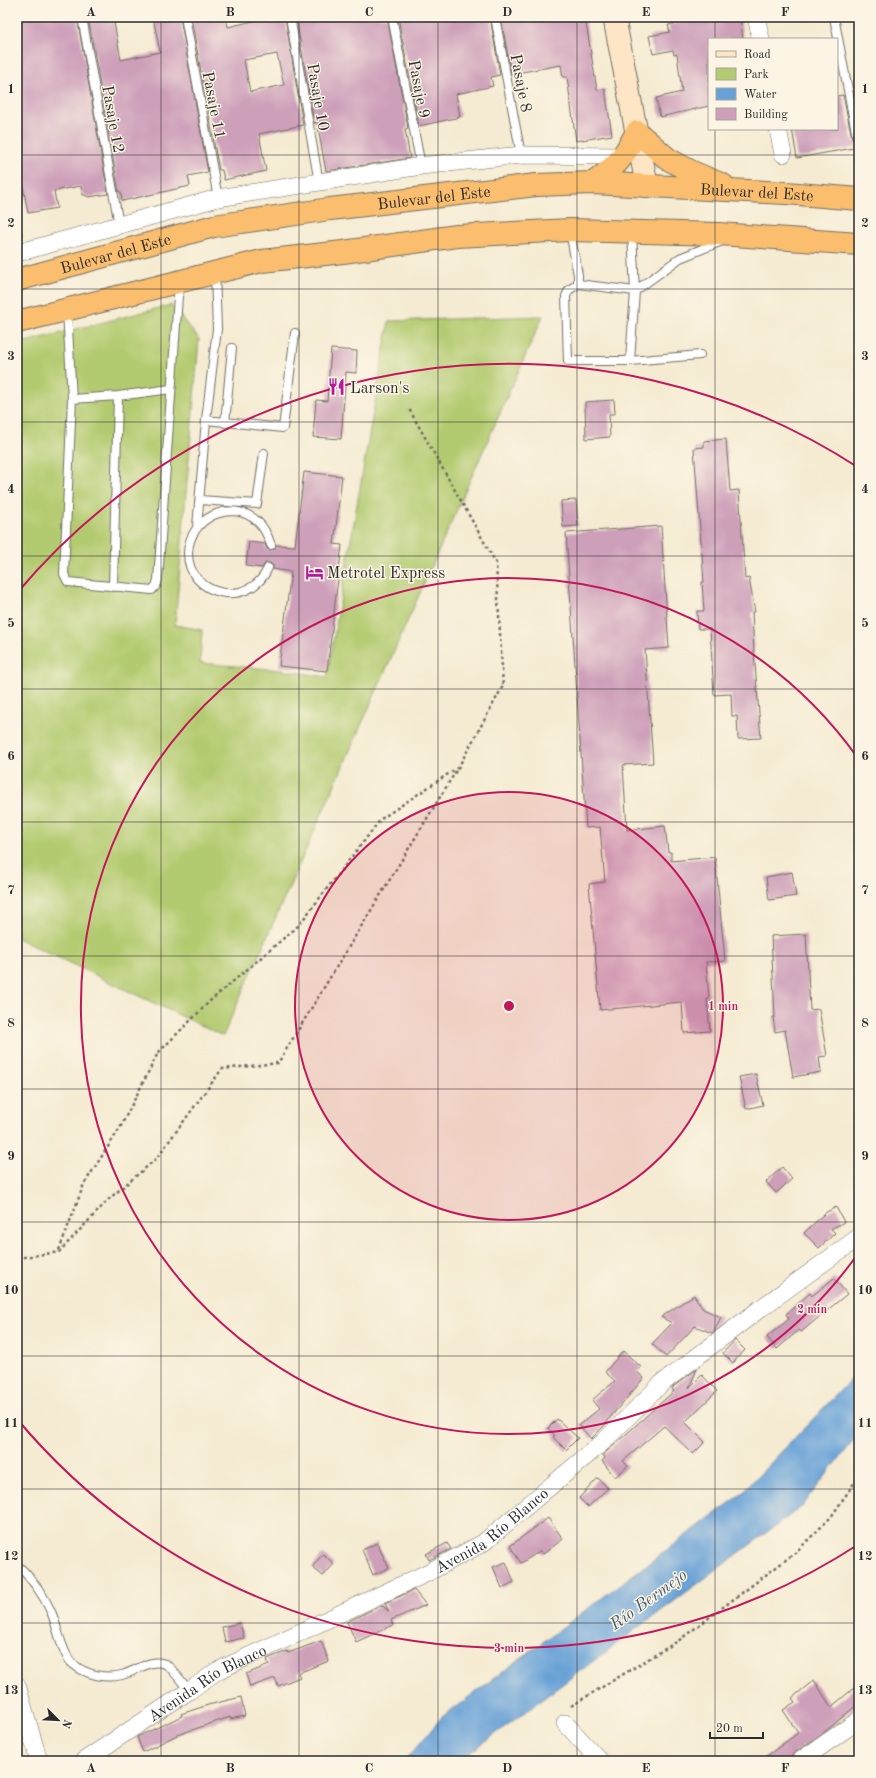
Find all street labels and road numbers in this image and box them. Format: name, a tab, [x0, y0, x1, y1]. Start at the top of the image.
street label: Pasaje 8	[507, 53, 534, 114]
street label: Pasaje 9	[405, 59, 432, 120]
street label: Pasaje 10	[303, 62, 331, 132]
street label: Pasaje 11	[199, 70, 227, 141]
street label: Pasaje 12	[98, 84, 126, 154]
street label: Bulevar del Este	[700, 183, 814, 205]
street label: Bulevar del Este	[377, 184, 491, 213]
street label: Bulevar del Este	[59, 232, 173, 278]
street label: Avenida Río Blanco	[433, 1486, 552, 1577]
street label: Avenida Río Blanco	[146, 1643, 269, 1726]

